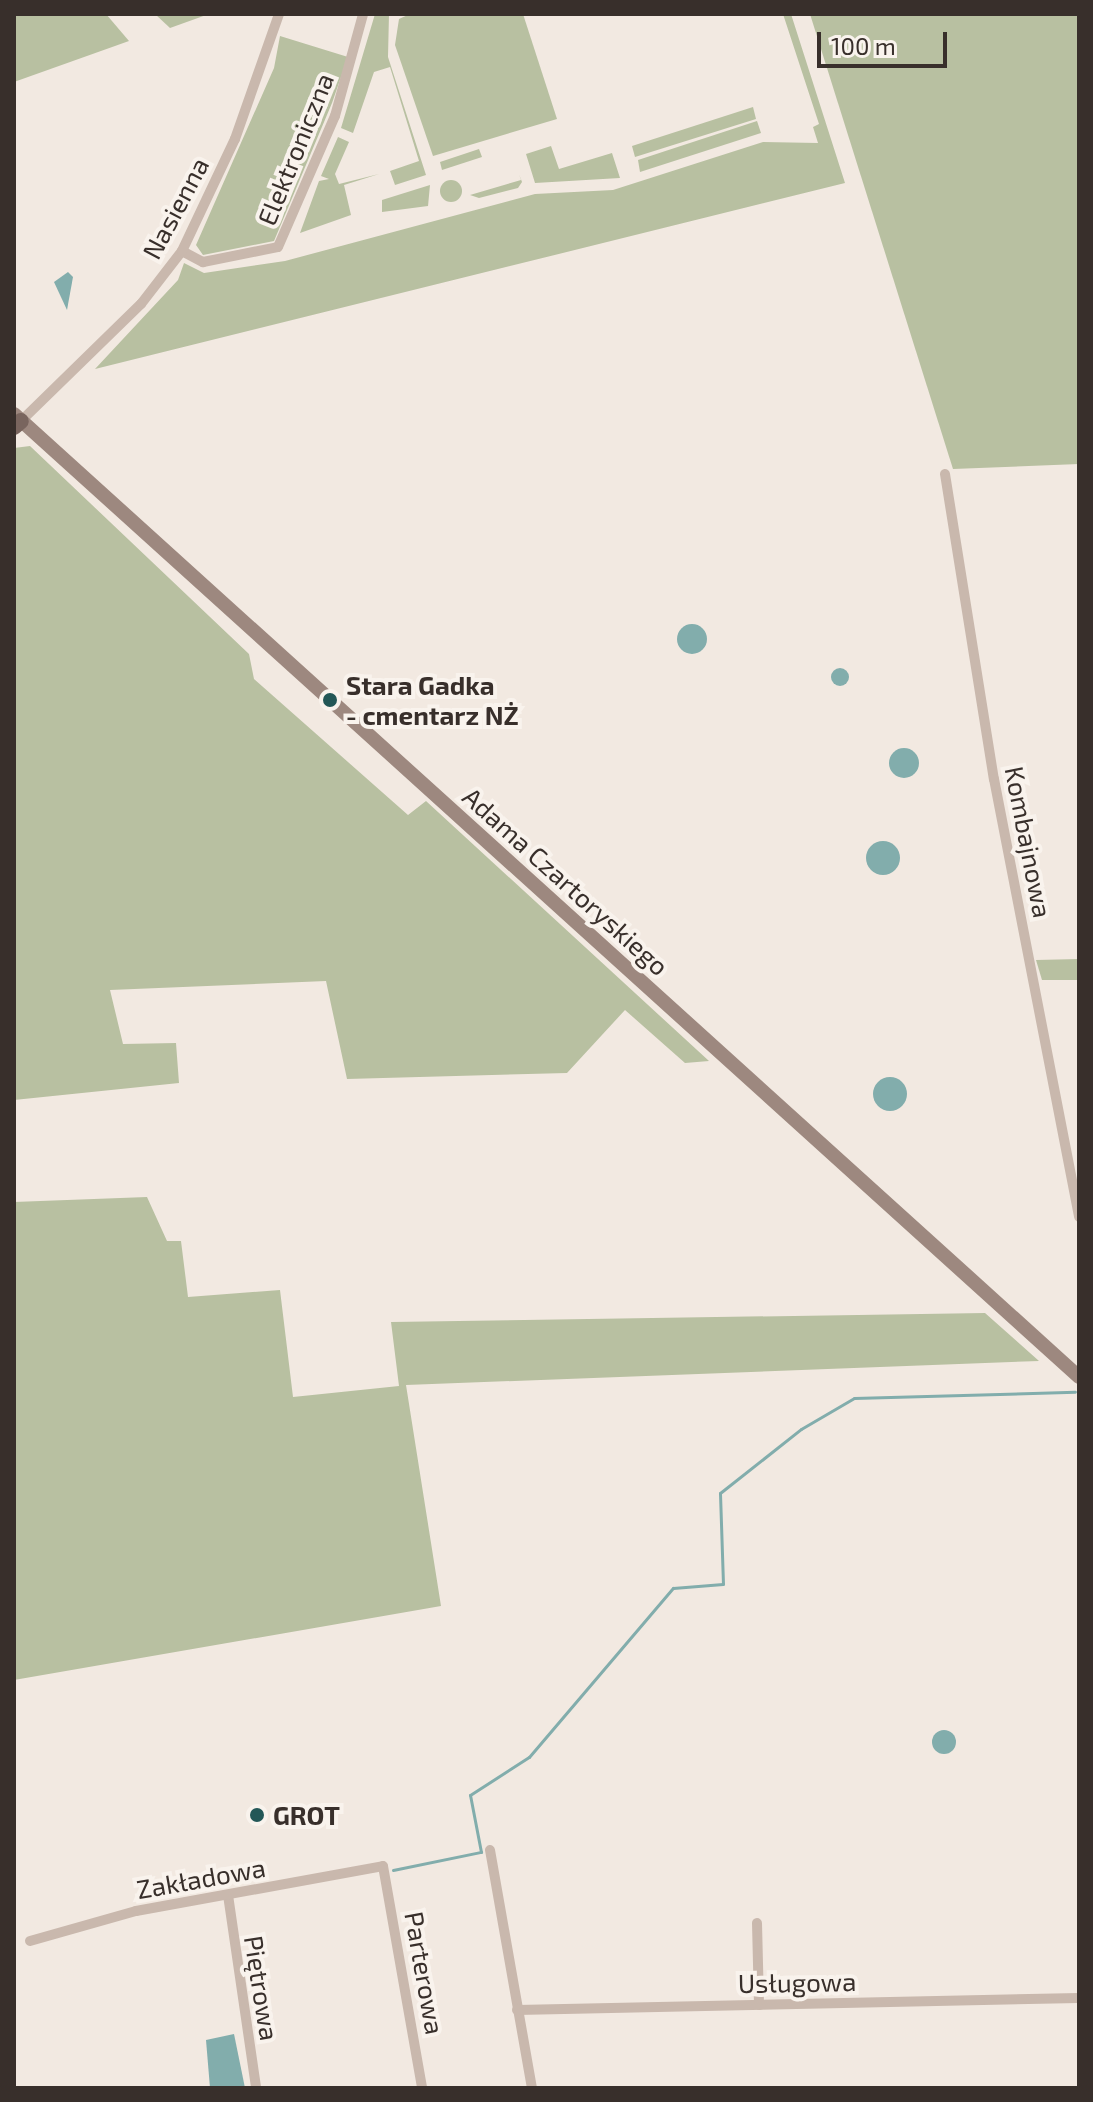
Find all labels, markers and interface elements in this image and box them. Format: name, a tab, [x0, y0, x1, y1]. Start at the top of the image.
scale bar	[821, 16, 951, 66]
text: 100 m	[831, 31, 896, 60]
street label: Elektroniczna	[250, 68, 340, 230]
street label: Nasienna	[135, 152, 215, 264]
place label: Stara Gadka - cmentarz NŻ	[346, 669, 519, 730]
marker: Stara Gadka - cmentarz NŻ	[321, 691, 339, 709]
street label: Kombajnowa	[999, 764, 1059, 920]
street label: Adama Czartoryskiego	[457, 780, 675, 982]
place label: GROT	[273, 1799, 340, 1831]
marker: GROT	[248, 1806, 266, 1824]
street label: Zakładowa	[134, 1851, 268, 1905]
street label: Parterowa	[399, 1909, 451, 2037]
street label: Piętrowa	[238, 1933, 286, 2043]
street label: Usługowa	[737, 1965, 857, 1999]

